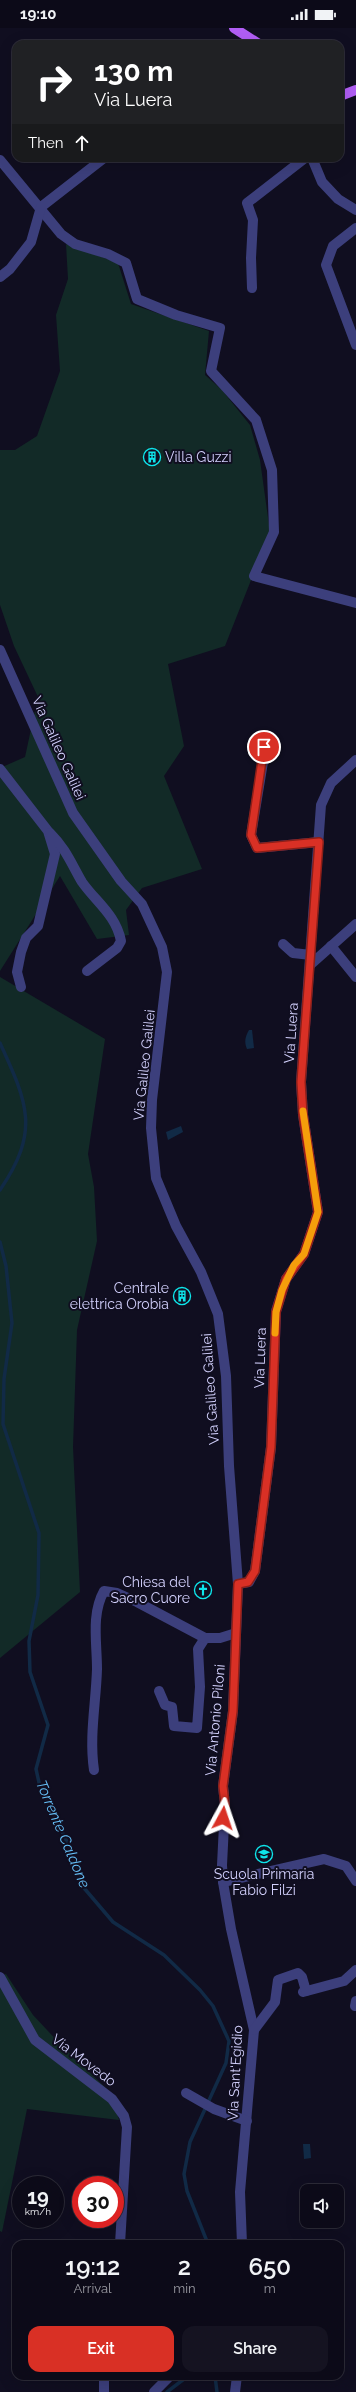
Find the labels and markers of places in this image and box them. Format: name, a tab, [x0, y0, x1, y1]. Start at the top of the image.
building icon: Villa Guzzi	[142, 447, 162, 467]
place label: Villa Guzzi	[165, 449, 232, 465]
pin	[247, 730, 281, 764]
place label: Centrale elettrica Orobia	[70, 1280, 169, 1312]
building icon: Centrale elettrica Orobia	[172, 1286, 192, 1306]
place label: Chiesa del Sacro Cuore	[110, 1574, 190, 1606]
church icon: Chiesa del Sacro Cuore	[193, 1580, 213, 1600]
school or university icon: Scuola Primaria Fabio Filzi	[254, 1844, 274, 1864]
place label: Scuola Primaria Fabio Filzi	[214, 1866, 314, 1898]

